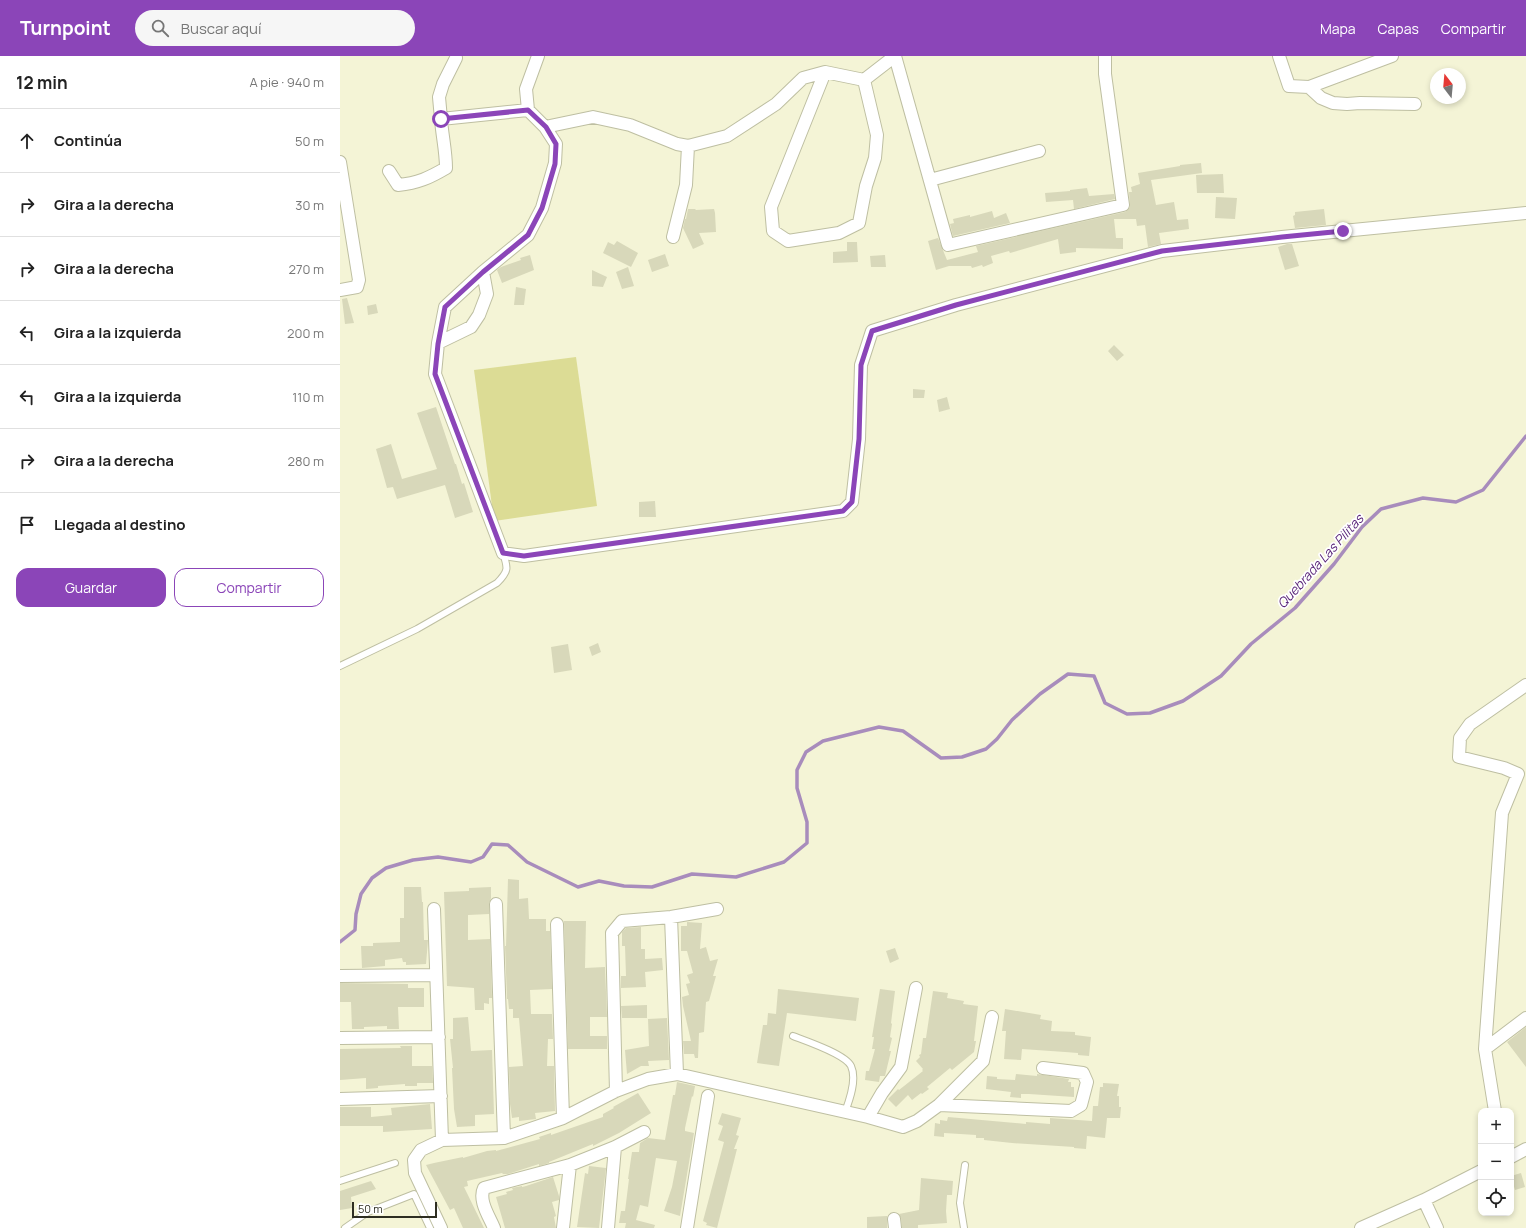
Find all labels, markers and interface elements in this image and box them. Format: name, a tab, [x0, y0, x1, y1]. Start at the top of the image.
search box	[135, 10, 415, 46]
text: Turnpoint	[20, 15, 111, 41]
icon: search	[149, 17, 171, 39]
text: Buscar aquí	[181, 18, 261, 39]
text: Mapa	[1320, 19, 1356, 38]
text: Capas	[1378, 19, 1419, 38]
text: Compartir	[1441, 19, 1506, 38]
north arrow	[1430, 68, 1466, 104]
text: 12 min	[16, 71, 68, 94]
text: A pie · 940 m	[249, 73, 324, 91]
route start	[432, 110, 450, 128]
icon: ahead	[16, 130, 38, 152]
text: Continúa	[54, 130, 122, 151]
text: 50 m	[295, 132, 324, 150]
icon: right	[16, 194, 38, 216]
text: Gira a la derecha	[54, 194, 174, 215]
text: 30 m	[295, 196, 324, 214]
route end	[1334, 222, 1352, 240]
icon: right	[16, 258, 38, 280]
text: Gira a la derecha	[54, 258, 174, 279]
text: 270 m	[289, 260, 324, 278]
icon: left	[16, 322, 38, 344]
text: Gira a la izquierda	[54, 322, 181, 343]
text: 200 m	[287, 324, 324, 342]
icon: left	[16, 386, 38, 408]
text: Gira a la izquierda	[54, 386, 181, 407]
text: 110 m	[292, 388, 324, 406]
icon: right	[16, 450, 38, 472]
text: Gira a la derecha	[54, 450, 174, 471]
text: 280 m	[287, 452, 324, 470]
water label: Quebrada Las Pilitas	[1273, 509, 1368, 612]
icon: arrive	[16, 514, 38, 536]
text: Llegada al destino	[54, 514, 186, 535]
button: Guardar	[16, 568, 166, 607]
button: Compartir	[174, 568, 324, 607]
map controls	[1478, 1108, 1514, 1216]
button: +	[1478, 1108, 1514, 1144]
button: −	[1478, 1144, 1514, 1180]
button: locate	[1478, 1180, 1514, 1216]
scale bar	[352, 1200, 437, 1219]
text: 50 m	[358, 1201, 383, 1216]

